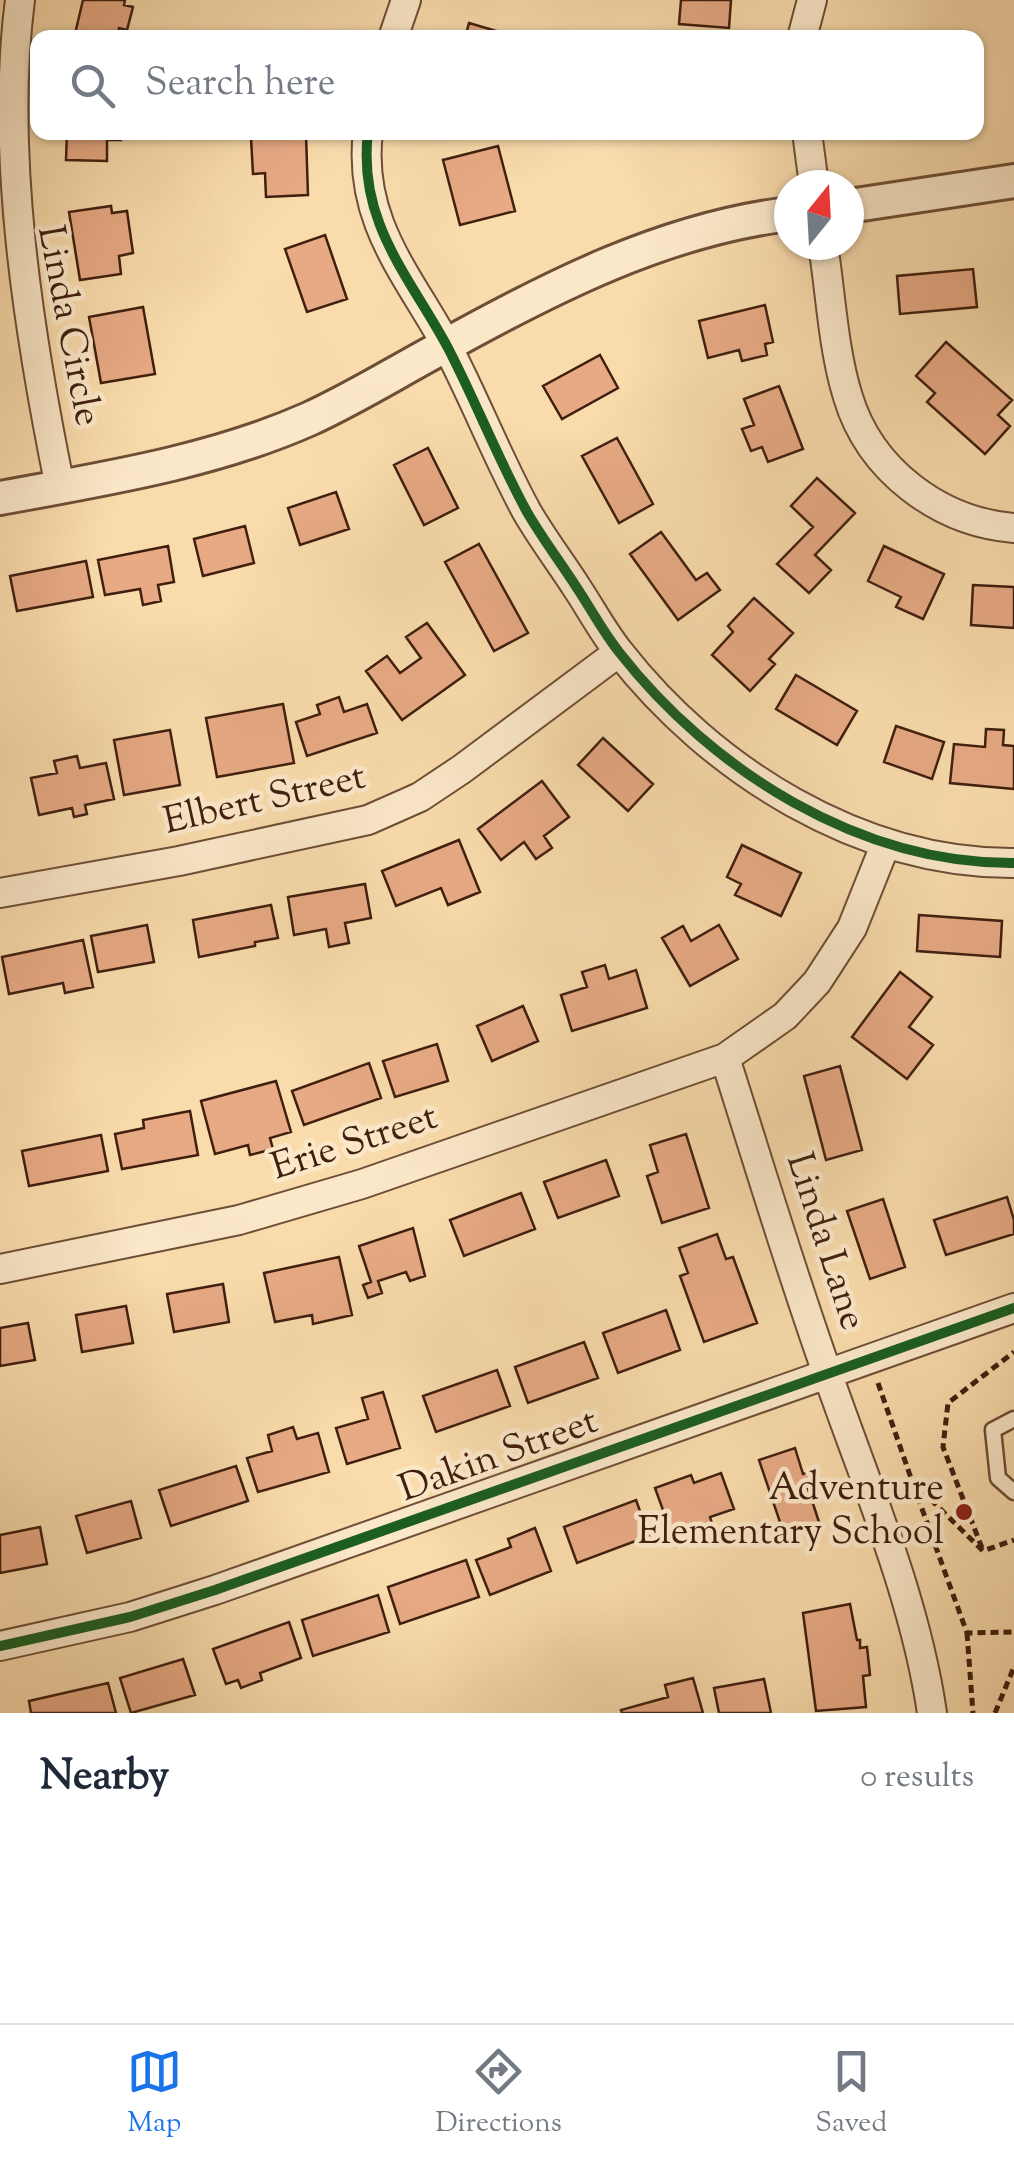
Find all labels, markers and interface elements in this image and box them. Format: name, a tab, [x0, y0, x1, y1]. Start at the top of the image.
search box	[30, 30, 984, 140]
icon: search	[65, 58, 120, 113]
text: Search here	[145, 58, 336, 112]
north arrow	[774, 170, 864, 260]
street label: Linda Circle	[21, 221, 113, 431]
street label: Elbert Street	[159, 752, 371, 850]
street label: Erie Street	[265, 1092, 445, 1196]
street label: Linda Lane	[770, 1147, 878, 1337]
street label: Dakin Street	[392, 1396, 606, 1518]
place label: Adventure Elementary School	[637, 1463, 944, 1561]
marker: Adventure Elementary School	[953, 1501, 975, 1523]
text: Nearby	[40, 1748, 169, 1808]
text: 0 results	[860, 1755, 974, 1801]
tab: Map	[127, 2044, 182, 2144]
tab: Directions	[435, 2044, 562, 2144]
tab: Saved	[815, 2044, 887, 2144]

